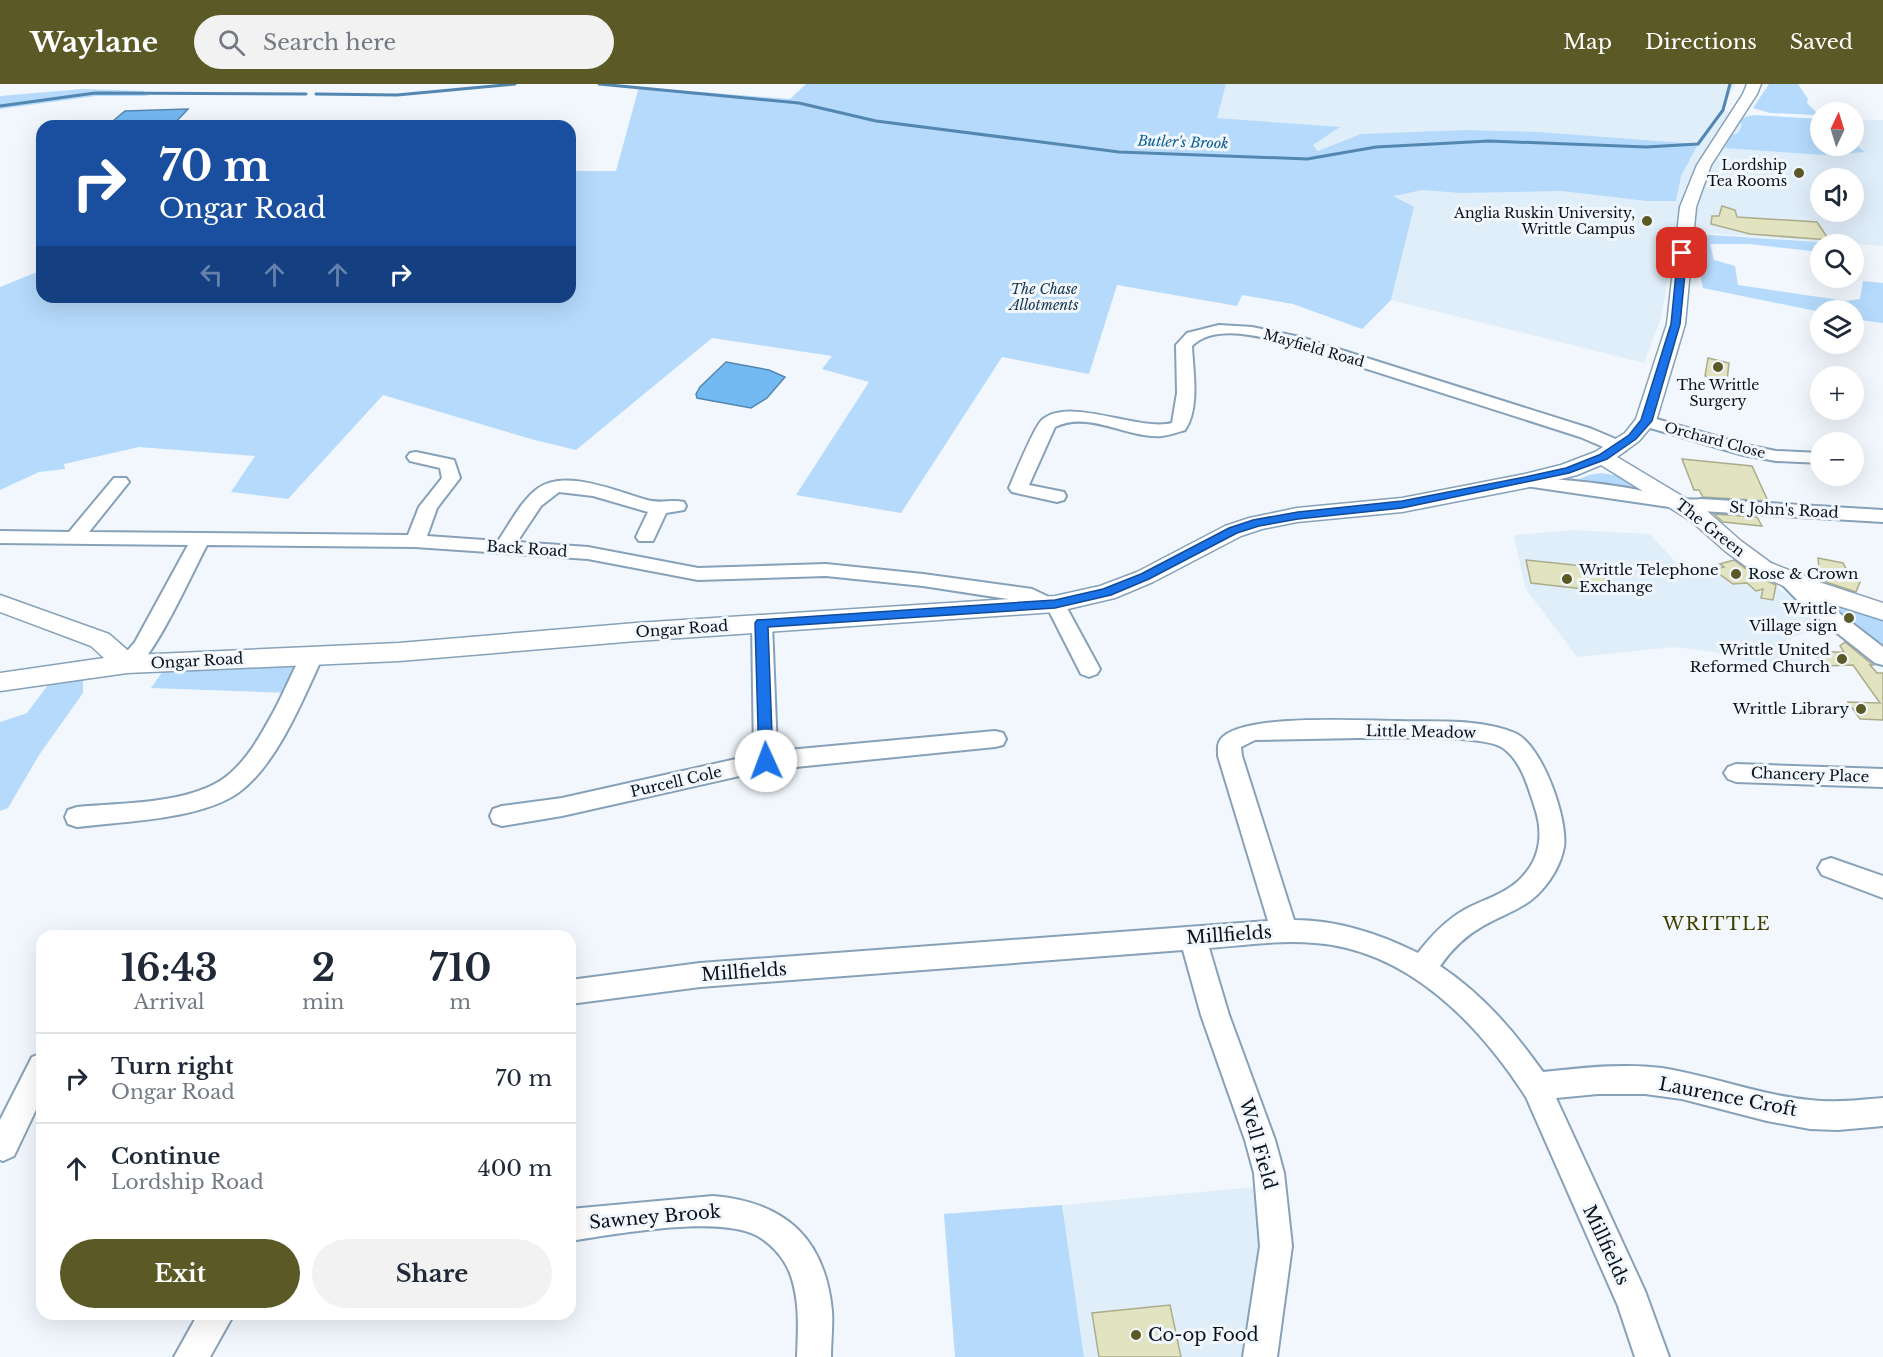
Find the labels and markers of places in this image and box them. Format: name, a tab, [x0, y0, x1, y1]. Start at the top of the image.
place label: Lordship Tea Rooms	[1707, 156, 1787, 190]
marker: Lordship Tea Rooms	[1792, 166, 1806, 180]
place label: Anglia Ruskin University, Writtle Campus	[1453, 204, 1635, 238]
marker: Anglia Ruskin University, Writtle Campus	[1640, 214, 1654, 228]
pin	[1656, 227, 1707, 278]
marker: The Writtle Surgery	[1711, 360, 1725, 374]
place label: The Writtle Surgery	[1677, 376, 1759, 410]
place label: Writtle Telephone Exchange	[1578, 560, 1719, 596]
place label: Rose & Crown	[1748, 564, 1858, 583]
marker: Rose & Crown	[1729, 567, 1743, 581]
marker: Writtle Telephone Exchange	[1560, 572, 1574, 586]
place label: Writtle Village sign	[1748, 599, 1837, 635]
marker: Writtle Village sign	[1842, 611, 1856, 625]
place label: Writtle United Reformed Church	[1690, 640, 1830, 676]
marker: Writtle United Reformed Church	[1835, 652, 1849, 666]
place label: Writtle Library	[1732, 699, 1849, 718]
marker: Writtle Library	[1854, 702, 1868, 716]
place label: Co-op Food	[1148, 1324, 1259, 1346]
marker: Co-op Food	[1129, 1328, 1143, 1342]

